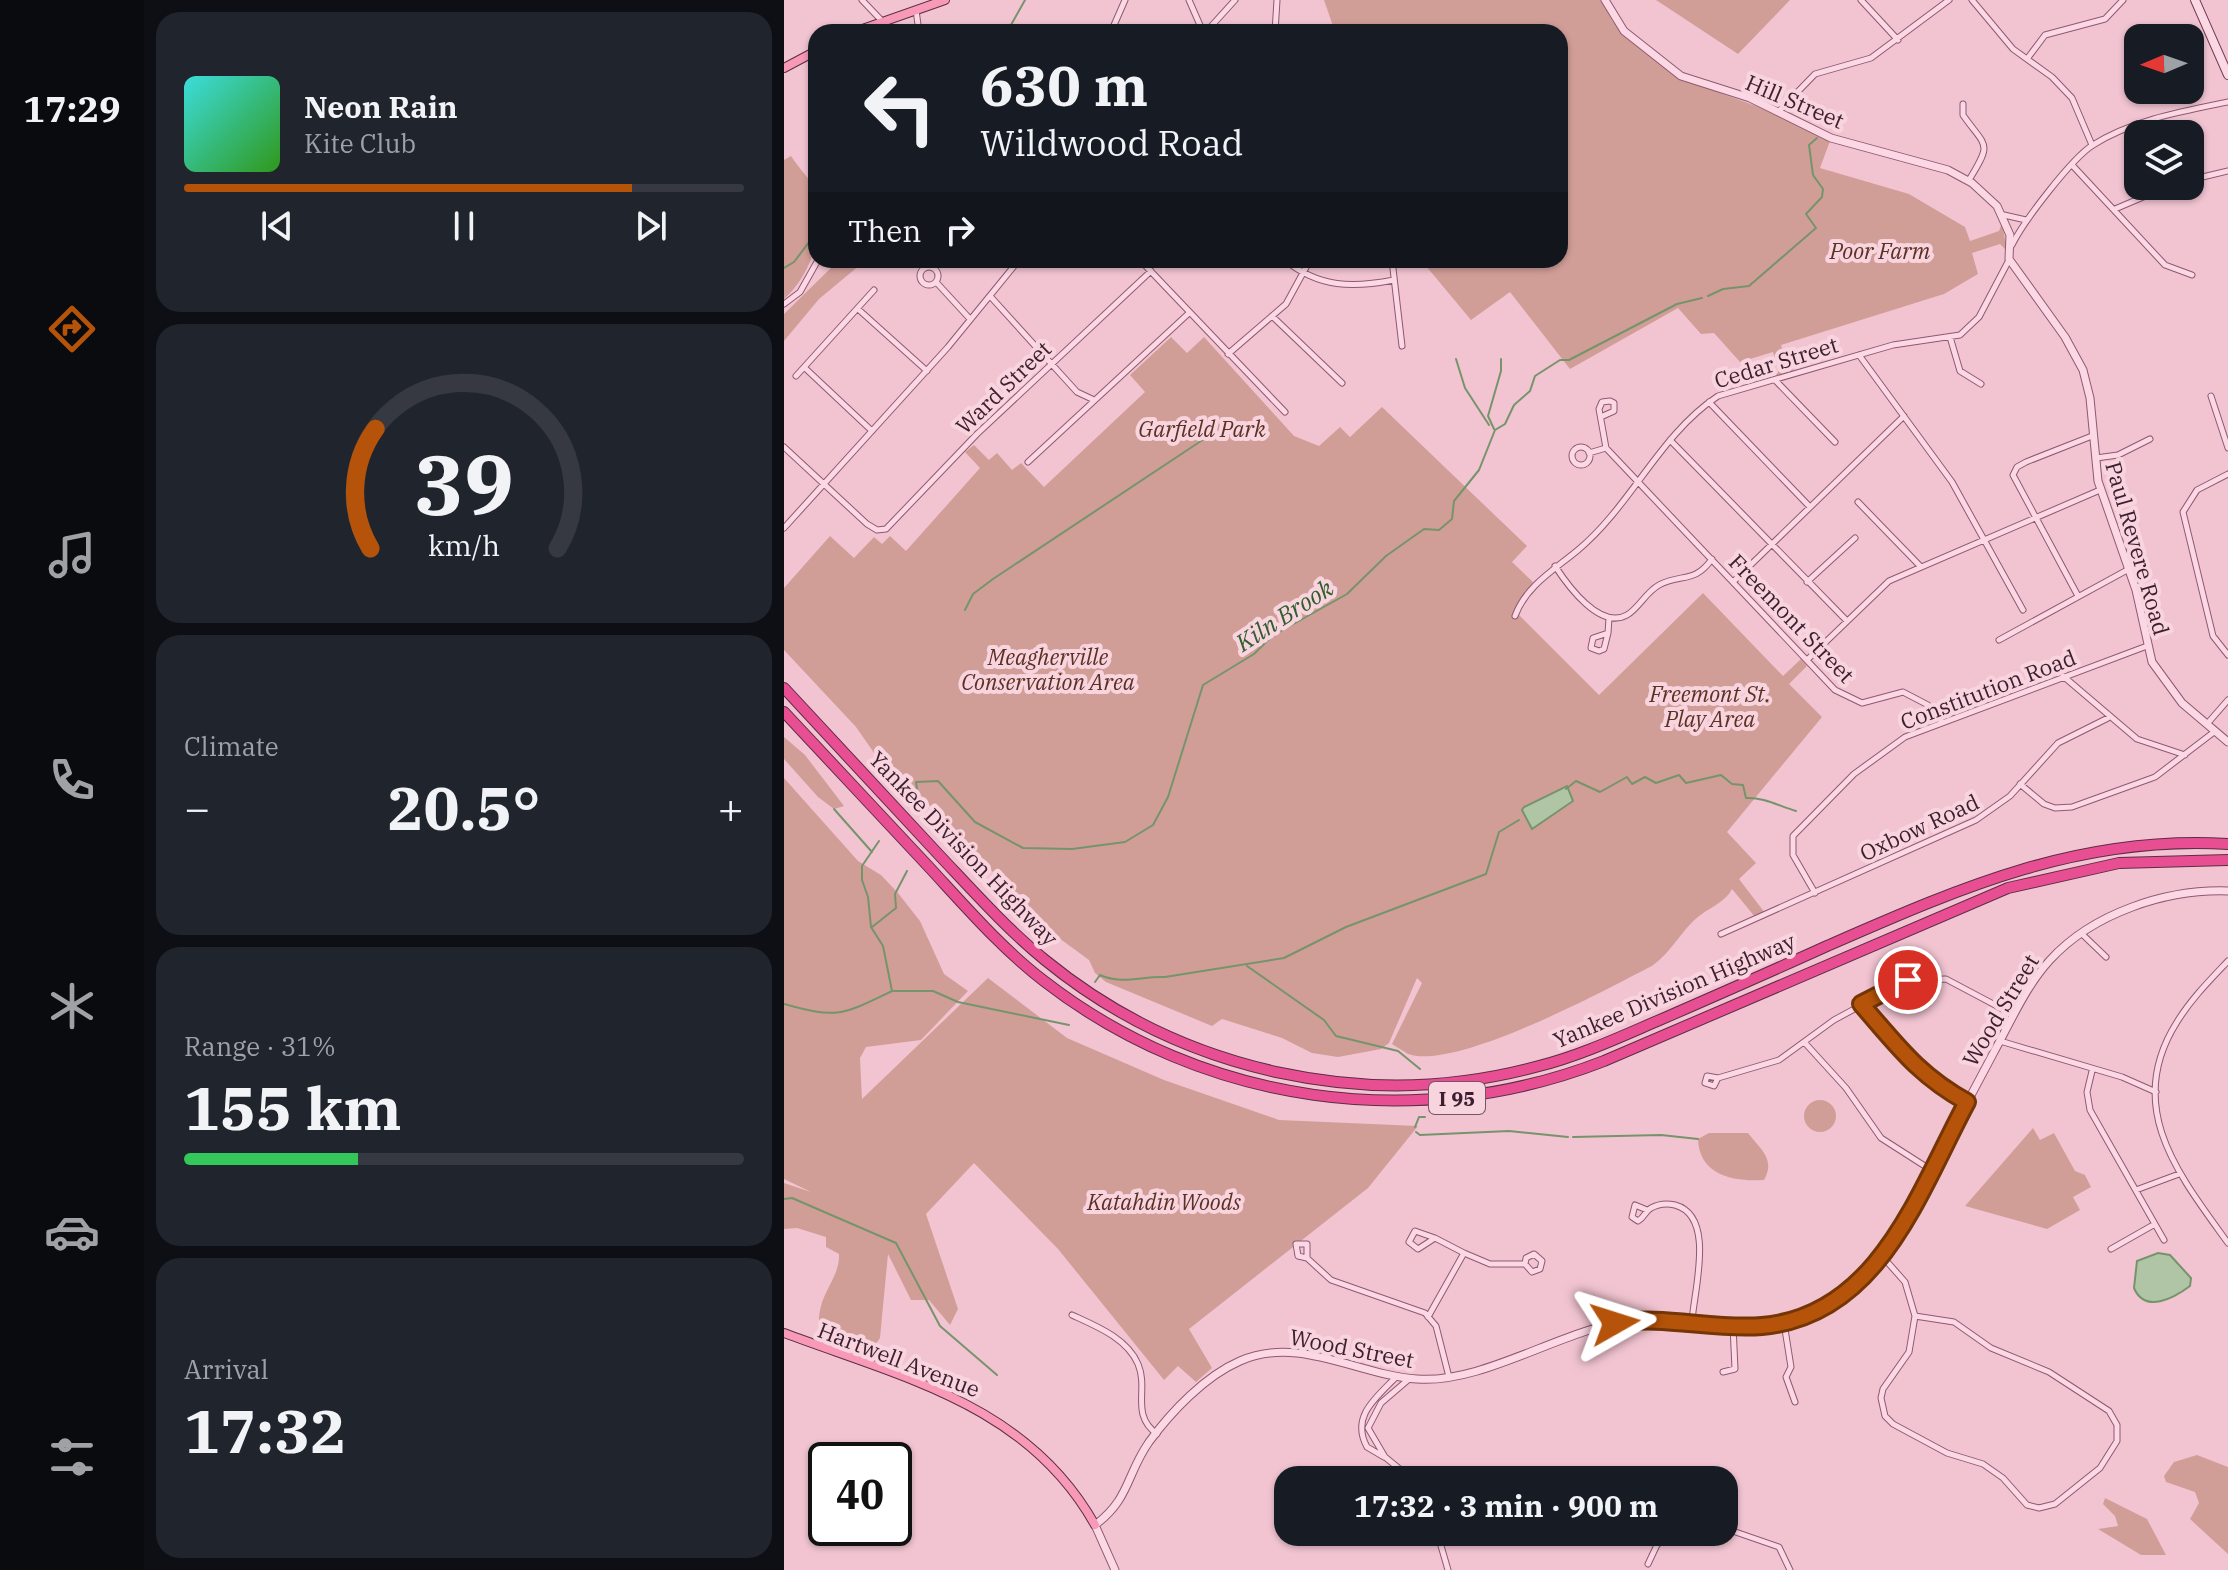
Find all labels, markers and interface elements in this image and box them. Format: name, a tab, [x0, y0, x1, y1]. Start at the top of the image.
north arrow	[2124, 24, 2204, 104]
map controls	[2124, 24, 2204, 200]
text: 630 m	[980, 49, 1148, 121]
icon: left	[848, 56, 952, 160]
street label: Hill Street	[1741, 67, 1849, 135]
text: 17:29	[23, 85, 121, 132]
text: Neon Rain	[304, 87, 458, 126]
text: Wildwood Road	[980, 119, 1243, 166]
button: layers	[2124, 120, 2204, 200]
text: Kite Club	[304, 126, 416, 160]
icon: previous	[255, 204, 299, 248]
icon: pause	[442, 204, 486, 248]
icon: next	[629, 204, 673, 248]
icon: right	[938, 208, 982, 252]
text: Then	[848, 211, 922, 250]
park label: Poor Farm	[1829, 236, 1931, 265]
icon: directions	[44, 301, 100, 357]
street label: Cedar Street	[1711, 329, 1842, 395]
street label: Ward Street	[949, 334, 1057, 440]
park label: Garfield Park	[1138, 414, 1266, 443]
text: 39	[414, 430, 514, 538]
street label: Paul Revere Road	[2099, 458, 2177, 638]
icon: music	[44, 527, 100, 583]
text: km/h	[428, 528, 500, 565]
street label: Freemont Street	[1723, 547, 1861, 689]
water label: Kiln Brook	[1228, 571, 1339, 659]
park label: Meagherville Conservation Area	[961, 642, 1135, 696]
street label: Constitution Road	[1896, 642, 2080, 736]
park label: Freemont St. Play Area	[1648, 679, 1771, 733]
text: Climate	[184, 729, 279, 763]
street label: Yankee Division Highway	[863, 744, 1065, 952]
icon: phone	[44, 752, 100, 808]
text: 20.5°	[387, 768, 541, 847]
text: −	[184, 779, 210, 836]
text: +	[718, 779, 744, 836]
street label: Oxbow Road	[1855, 787, 1983, 867]
street label: Yankee Division Highway	[1549, 926, 1800, 1054]
pin	[1874, 946, 1942, 1014]
street label: Wood Street	[1955, 948, 2045, 1071]
icon: arrive	[1886, 958, 1930, 1002]
icon: climate	[44, 978, 100, 1034]
text: Range · 31%	[184, 1029, 336, 1063]
text: 155 km	[184, 1068, 402, 1147]
road number: I 95	[1429, 1082, 1485, 1114]
park label: Katahdin Woods	[1086, 1187, 1242, 1216]
icon: car	[44, 1204, 100, 1260]
position arrow	[1573, 1281, 1657, 1365]
street label: Hartwell Avenue	[814, 1315, 984, 1403]
street label: Wood Street	[1287, 1322, 1417, 1374]
text: Arrival	[184, 1352, 269, 1386]
text: 17:32	[184, 1391, 346, 1470]
icon: filters	[44, 1429, 100, 1485]
speed limit sign: 40	[808, 1442, 912, 1546]
text: 17:32 · 3 min · 900 m	[1354, 1486, 1658, 1525]

